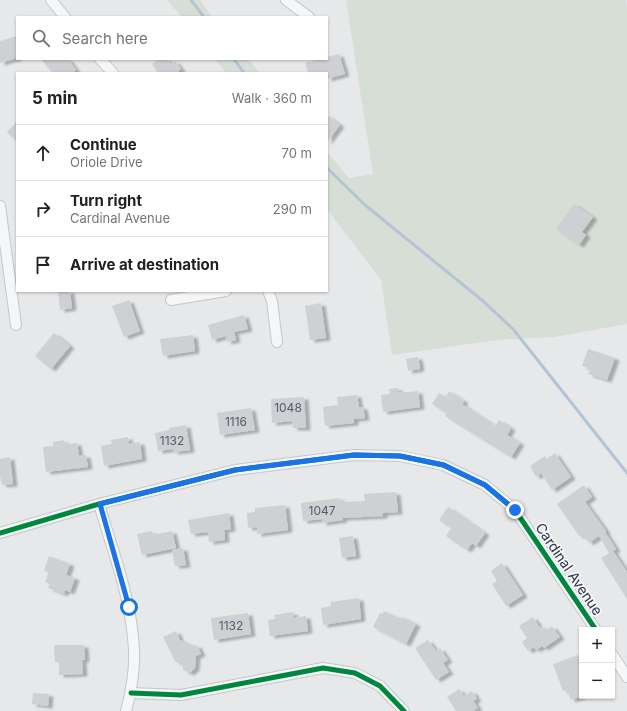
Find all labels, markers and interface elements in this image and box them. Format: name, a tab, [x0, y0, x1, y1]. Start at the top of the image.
search box	[16, 16, 328, 60]
icon: search	[30, 27, 52, 49]
text: Search here	[62, 29, 148, 48]
text: 5 min	[32, 88, 78, 108]
text: Walk · 360 m	[232, 90, 312, 106]
text: Continue	[70, 135, 137, 154]
icon: ahead	[32, 142, 54, 164]
text: 70 m	[282, 145, 312, 161]
text: Oriole Drive	[70, 154, 143, 170]
text: Turn right	[70, 191, 142, 210]
icon: right	[32, 198, 54, 220]
text: 290 m	[273, 201, 312, 217]
text: Cardinal Avenue	[70, 210, 170, 226]
icon: arrive	[32, 254, 54, 276]
text: Arrive at destination	[70, 255, 219, 274]
house number: 1048	[274, 400, 302, 415]
house number: 1116	[225, 414, 247, 429]
house number: 1132	[160, 433, 184, 448]
route end	[506, 501, 524, 519]
house number: 1047	[309, 503, 336, 518]
street label: Cardinal Avenue	[532, 519, 607, 618]
route start	[120, 598, 138, 616]
house number: 1132	[219, 618, 243, 633]
map controls	[579, 627, 615, 699]
button: +	[579, 627, 615, 663]
button: −	[579, 663, 615, 699]

